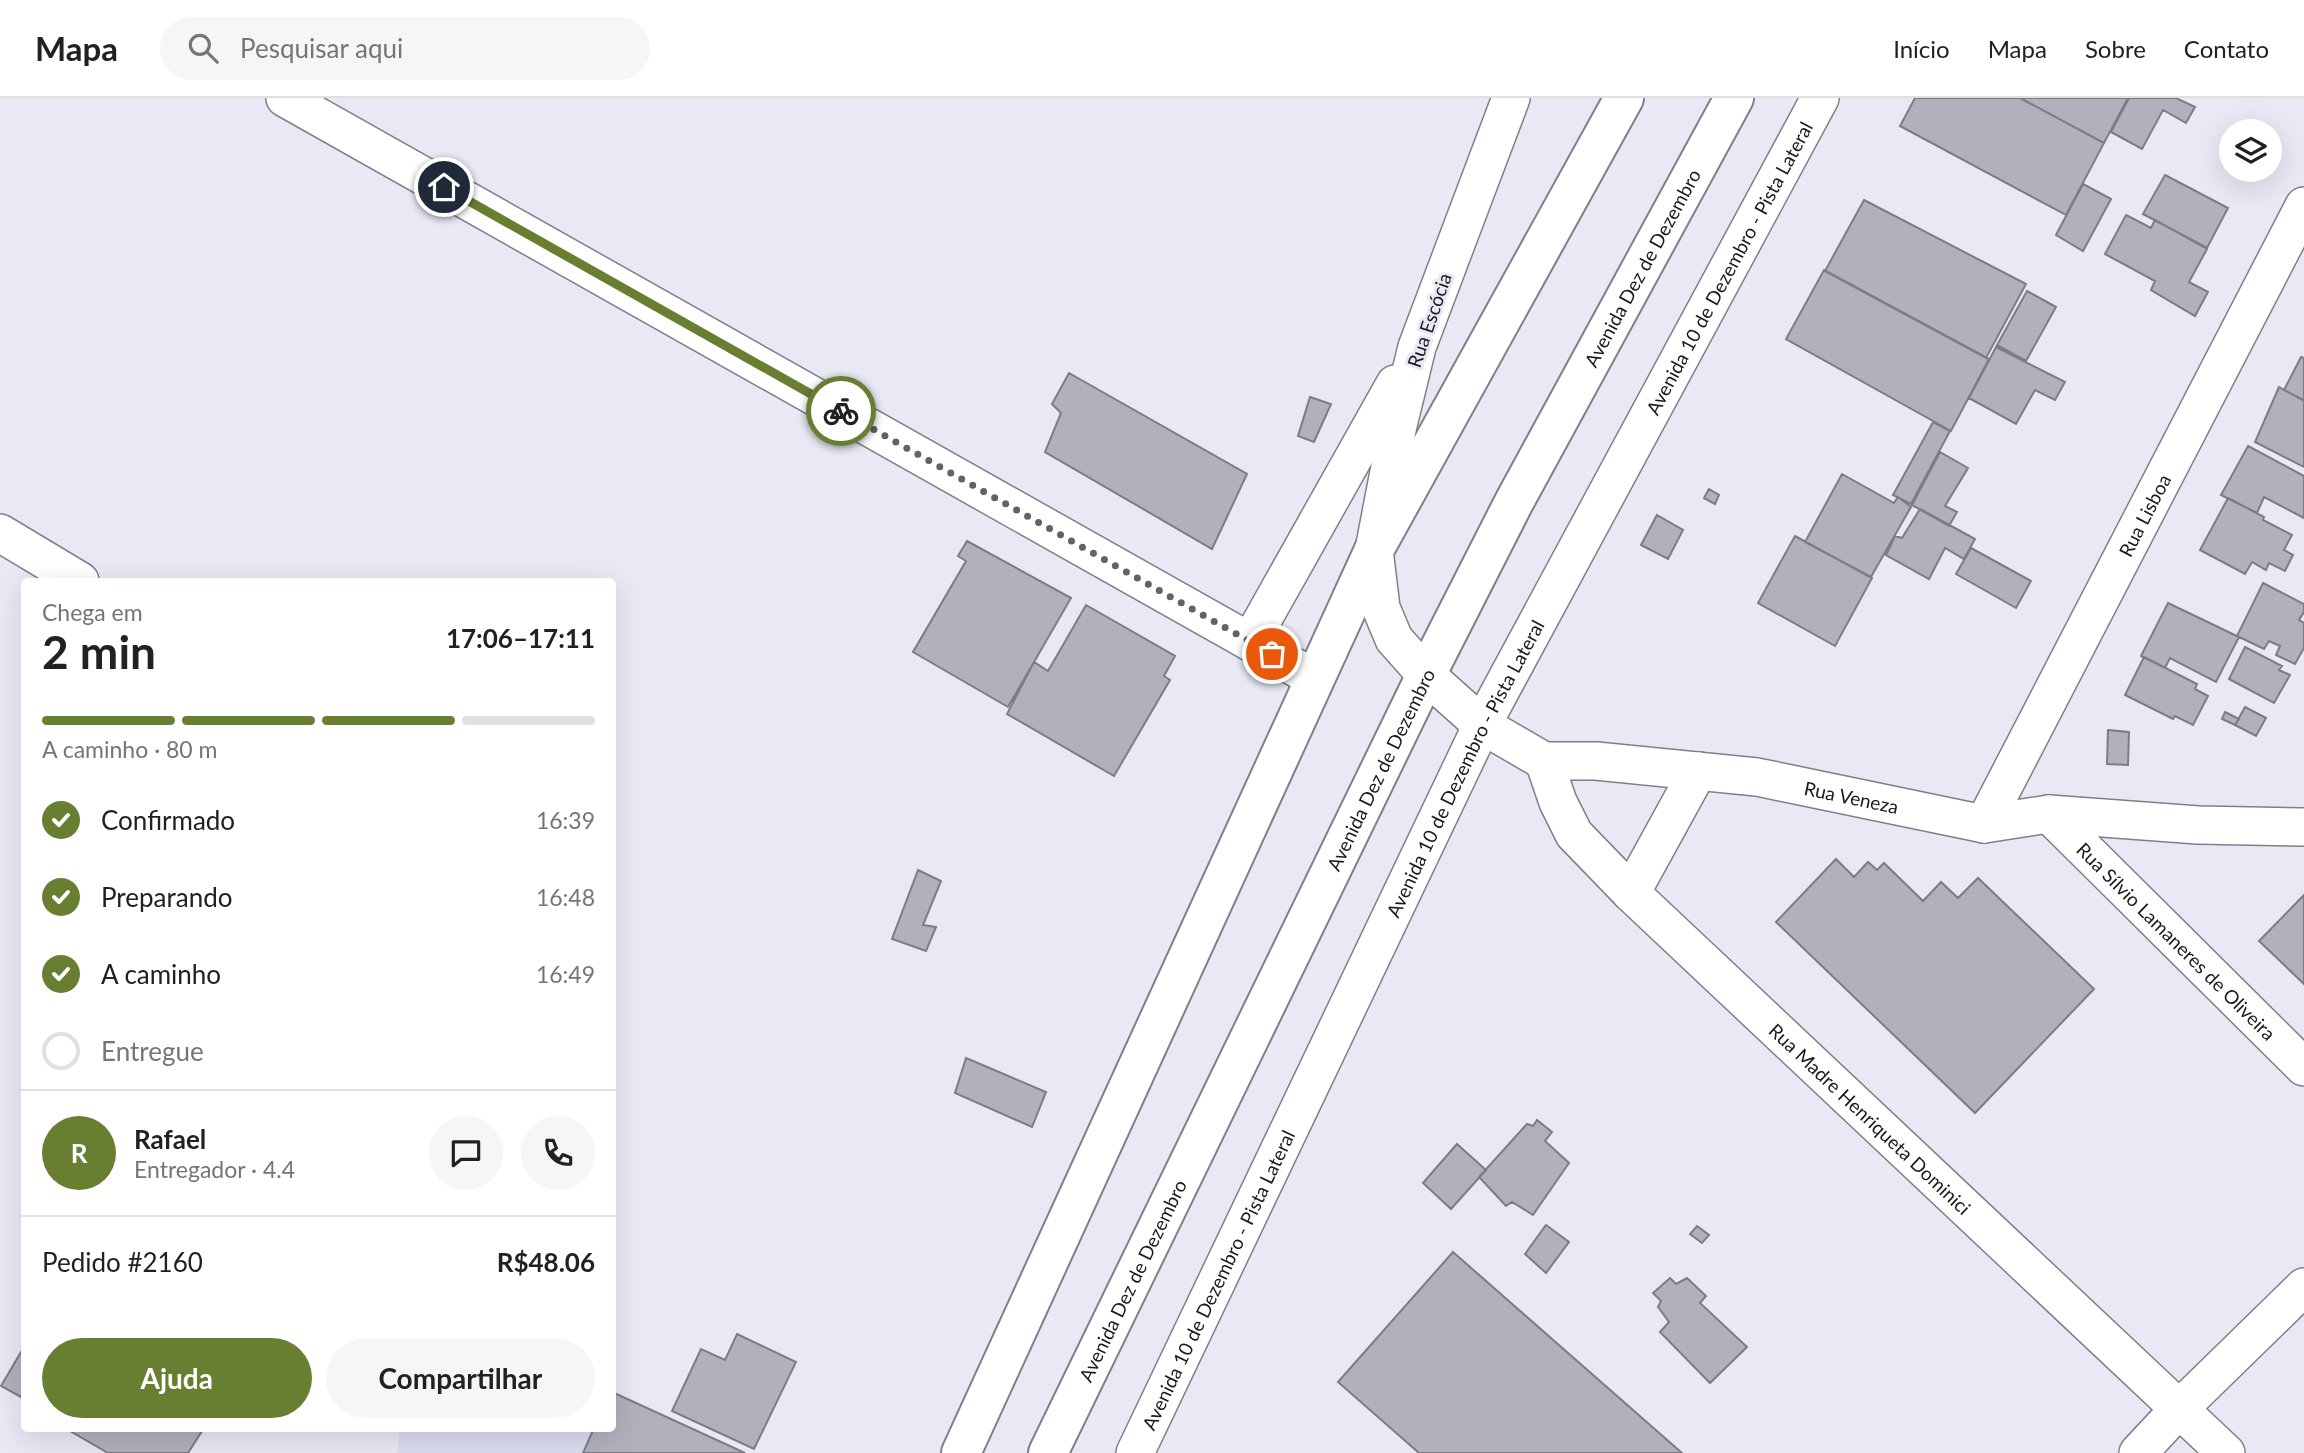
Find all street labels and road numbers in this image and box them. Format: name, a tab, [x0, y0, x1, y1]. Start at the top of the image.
street label: Avenida 10 de Dezembro - Pista Lateral	[1640, 117, 1817, 418]
street label: Avenida Dez de Dezembro	[1579, 165, 1705, 370]
street label: Rua Escócia	[1402, 270, 1456, 370]
street label: Rua Lisboa	[2113, 470, 2175, 560]
street label: Avenida 10 de Dezembro - Pista Lateral	[1381, 615, 1548, 921]
street label: Avenida Dez de Dezembro	[1321, 665, 1439, 874]
street label: Rua Veneza	[1802, 776, 1901, 818]
street label: Rua Sílvio Lamaneres de Oliveira	[2073, 837, 2281, 1044]
street label: Rua Madre Henriqueta Dominici	[1765, 1018, 1976, 1219]
street label: Avenida 10 de Dezembro - Pista Lateral	[1136, 1126, 1299, 1433]
street label: Avenida Dez de Dezembro	[1073, 1176, 1191, 1385]

